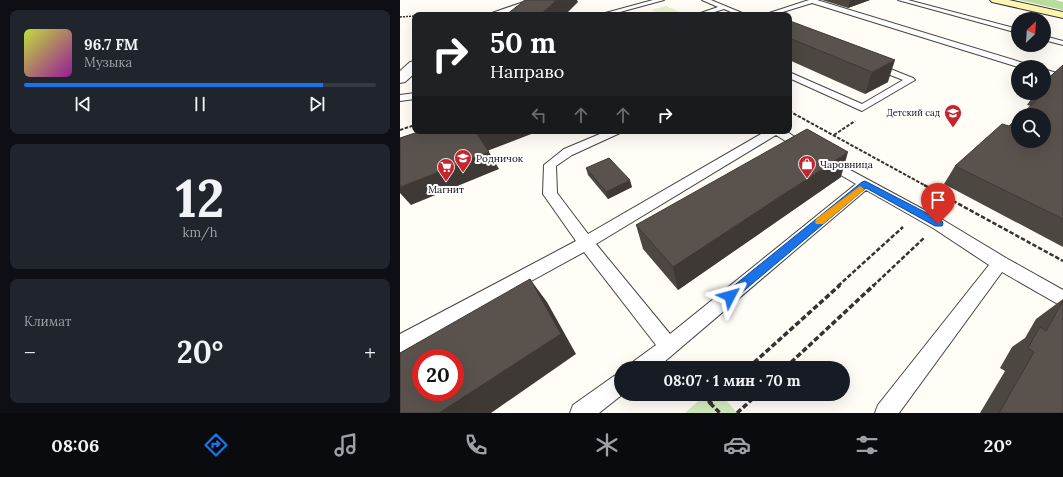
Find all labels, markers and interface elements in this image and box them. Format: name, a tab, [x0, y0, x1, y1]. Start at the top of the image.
north arrow	[1011, 12, 1051, 52]
map controls	[1011, 12, 1051, 148]
text: 50 m	[490, 25, 556, 61]
icon: right	[424, 28, 476, 80]
text: 96.7 FM	[84, 35, 138, 54]
text: Музыка	[84, 54, 132, 71]
text: Направо	[490, 60, 564, 83]
button: sound	[1011, 60, 1051, 100]
icon: previous	[72, 93, 94, 115]
icon: pause	[189, 93, 211, 115]
icon: next	[306, 93, 328, 115]
school or university icon: Детский сад	[943, 103, 963, 128]
icon: left	[528, 104, 550, 126]
icon: ahead	[570, 104, 592, 126]
icon: ahead	[612, 104, 634, 126]
icon: right	[654, 104, 676, 126]
place label: Детский сад	[886, 107, 941, 118]
button: search	[1011, 108, 1051, 148]
school or university icon: Родничок	[453, 148, 473, 173]
place label: Родничок	[476, 152, 524, 165]
shop icon: Чаровница	[797, 154, 817, 179]
supermarket icon: Магнит	[436, 157, 456, 182]
place label: Чаровница	[820, 158, 873, 171]
text: 12	[176, 165, 224, 231]
place label: Магнит	[428, 183, 464, 196]
pin	[921, 183, 955, 224]
icon: arrive	[927, 189, 949, 211]
text: km/h	[182, 224, 218, 241]
position arrow	[709, 275, 751, 317]
text: Климат	[24, 313, 71, 330]
text: 20°	[177, 333, 223, 371]
text: −	[24, 338, 36, 366]
text: +	[364, 338, 376, 366]
speed limit sign: 20	[412, 349, 464, 401]
text: 08:07 · 1 мин · 70 m	[663, 371, 801, 390]
icon: directions	[202, 431, 230, 459]
icon: music	[332, 431, 360, 459]
icon: phone	[462, 431, 490, 459]
icon: climate	[593, 431, 621, 459]
icon: car	[723, 431, 751, 459]
icon: filters	[853, 431, 881, 459]
text: 08:06	[51, 434, 99, 457]
text: 20°	[984, 434, 1012, 457]

